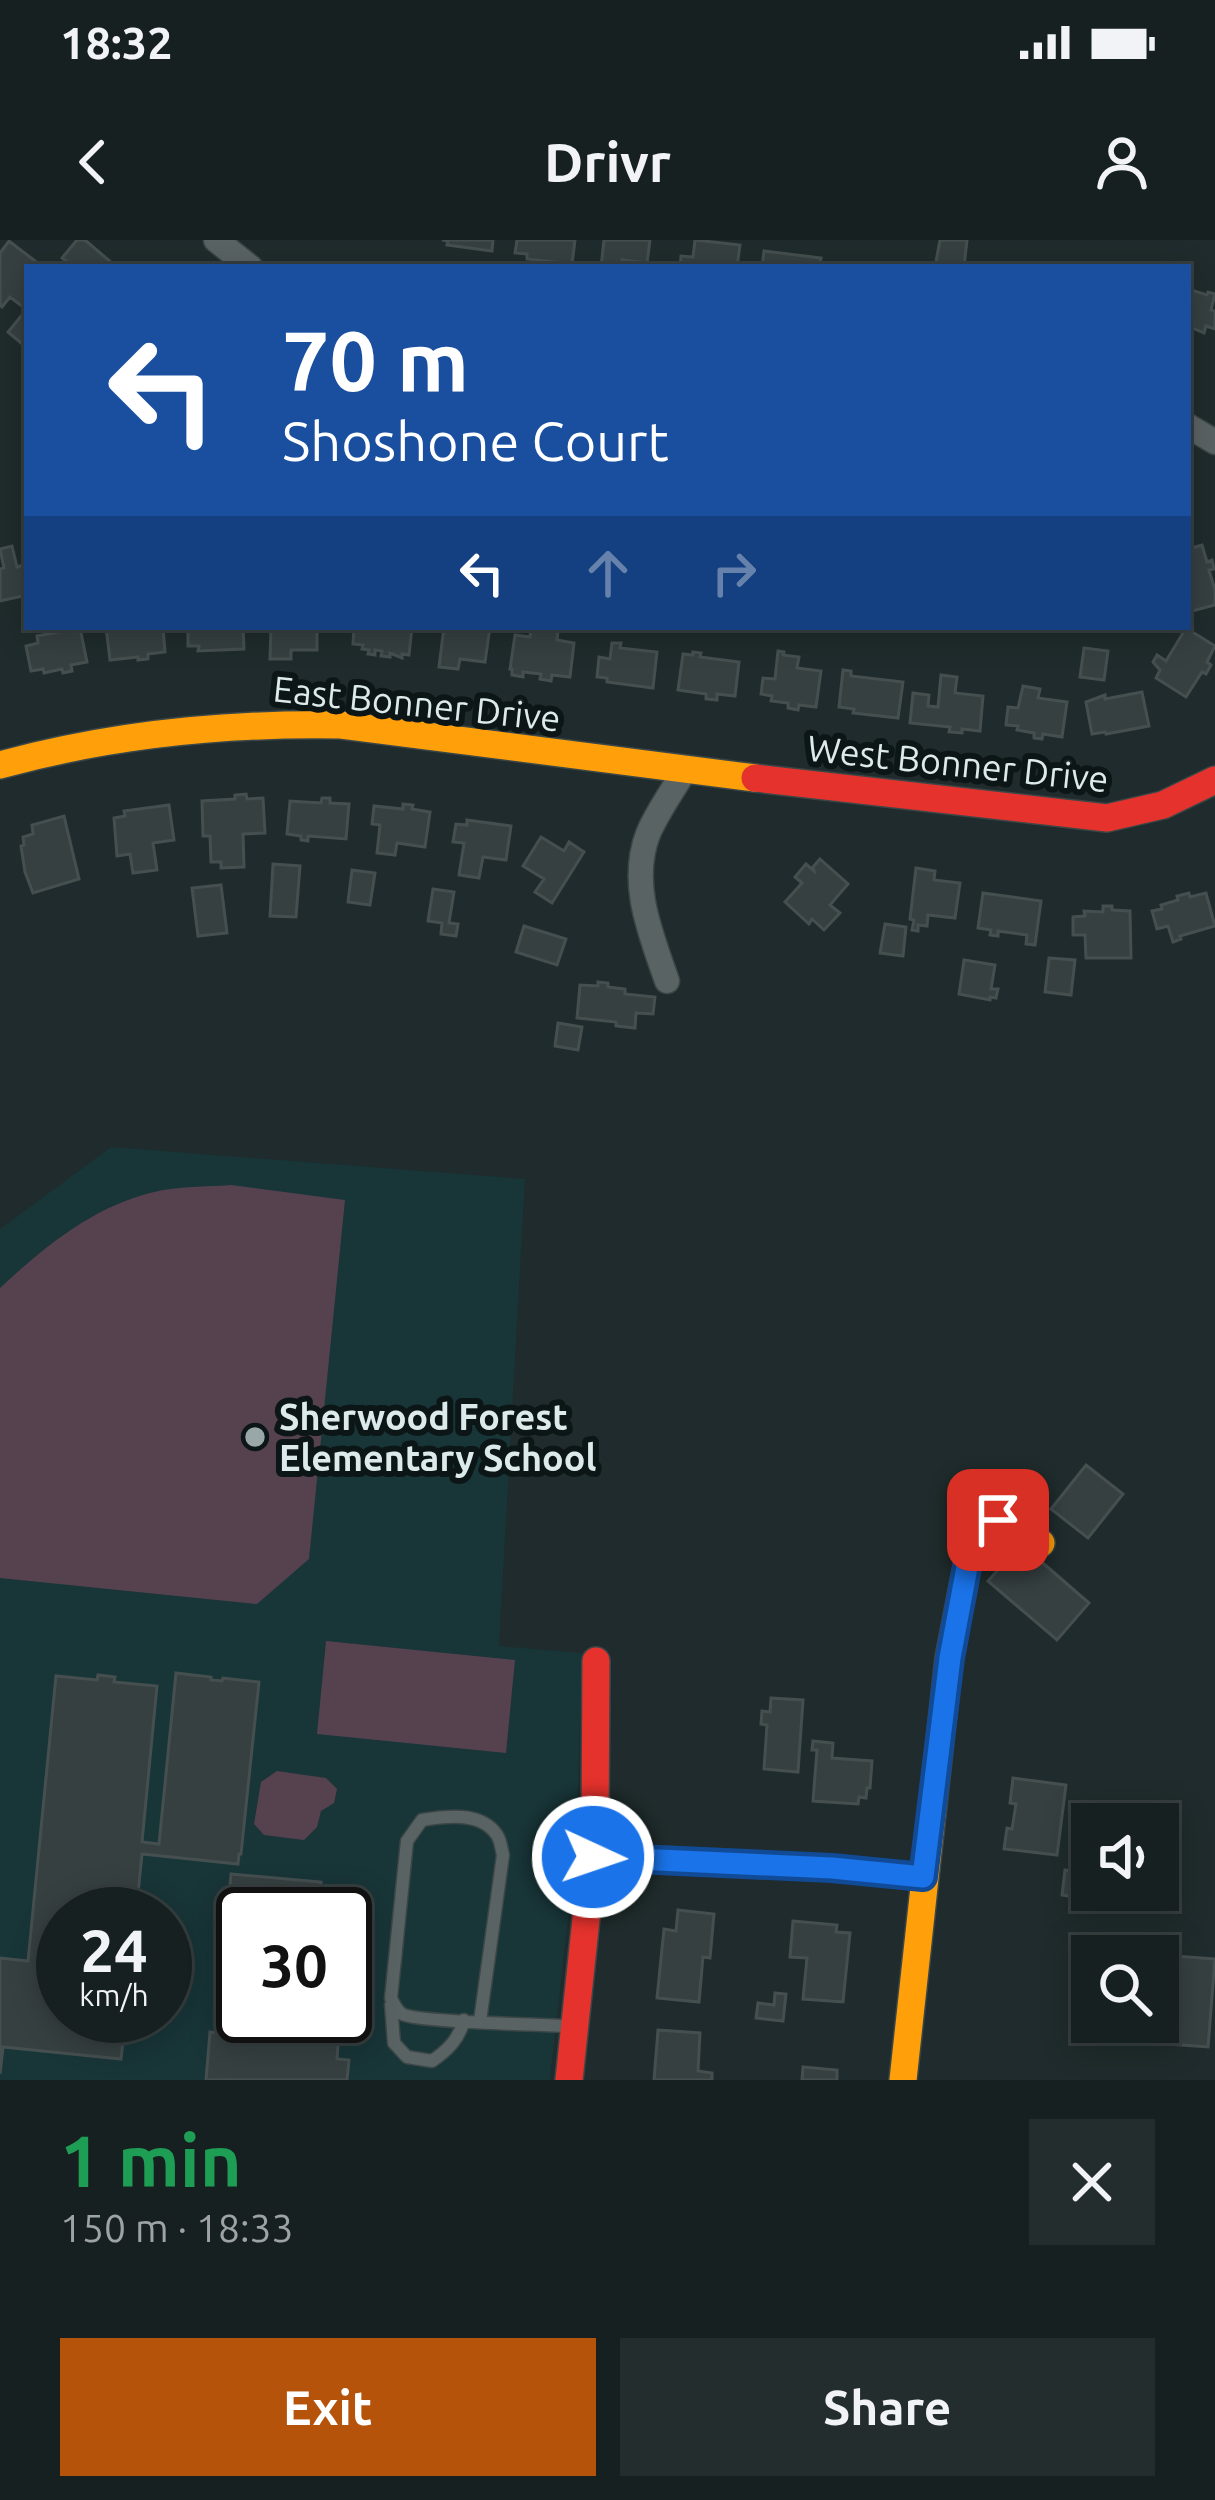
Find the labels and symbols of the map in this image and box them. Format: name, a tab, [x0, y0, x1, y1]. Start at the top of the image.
street label: East Bonner Drive	[271, 668, 563, 738]
street label: West Bonner Drive	[805, 727, 1111, 799]
place label: Sherwood Forest Elementary School	[279, 1396, 596, 1478]
marker: Sherwood Forest Elementary School	[242, 1424, 268, 1450]
pin	[947, 1469, 1049, 1571]
position arrow	[530, 1794, 656, 1920]
speed limit sign: 30	[216, 1887, 372, 2043]

